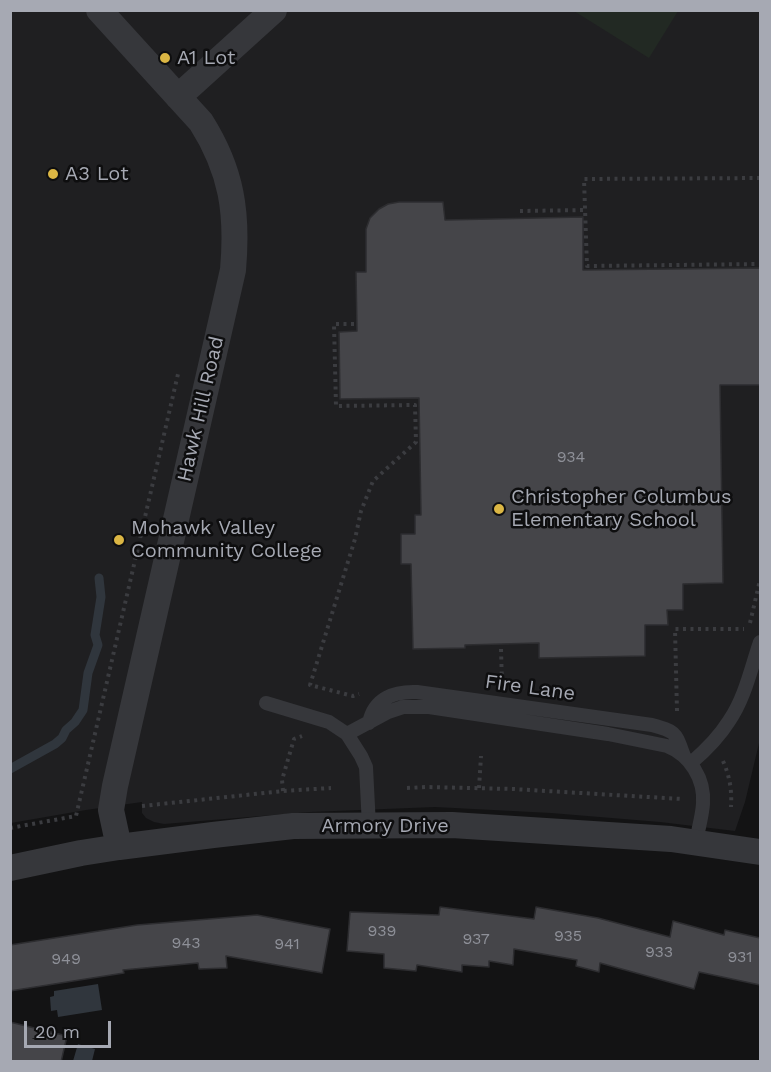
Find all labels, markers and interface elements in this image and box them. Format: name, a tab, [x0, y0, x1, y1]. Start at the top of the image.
place label: A1 Lot	[177, 46, 235, 70]
marker: A1 Lot	[158, 51, 172, 65]
place label: A3 Lot	[65, 162, 129, 186]
marker: A3 Lot	[46, 167, 60, 181]
street label: Hawk Hill Road	[173, 334, 229, 484]
house number: 934	[557, 447, 585, 467]
place label: Christopher Columbus Elementary School	[511, 485, 732, 532]
marker: Christopher Columbus Elementary School	[492, 502, 506, 516]
place label: Mohawk Valley Community College	[131, 516, 322, 563]
marker: Mohawk Valley Community College	[112, 533, 126, 547]
street label: Fire Lane	[483, 670, 577, 706]
street label: Armory Drive	[321, 814, 449, 838]
house number: 939	[368, 921, 396, 941]
house number: 935	[554, 926, 582, 946]
house number: 937	[462, 929, 490, 949]
house number: 943	[172, 933, 200, 953]
house number: 941	[274, 934, 300, 954]
house number: 933	[645, 942, 673, 962]
house number: 931	[727, 947, 753, 967]
house number: 949	[51, 949, 81, 969]
scale bar	[27, 1009, 114, 1047]
text: 20 m	[35, 1021, 80, 1042]

